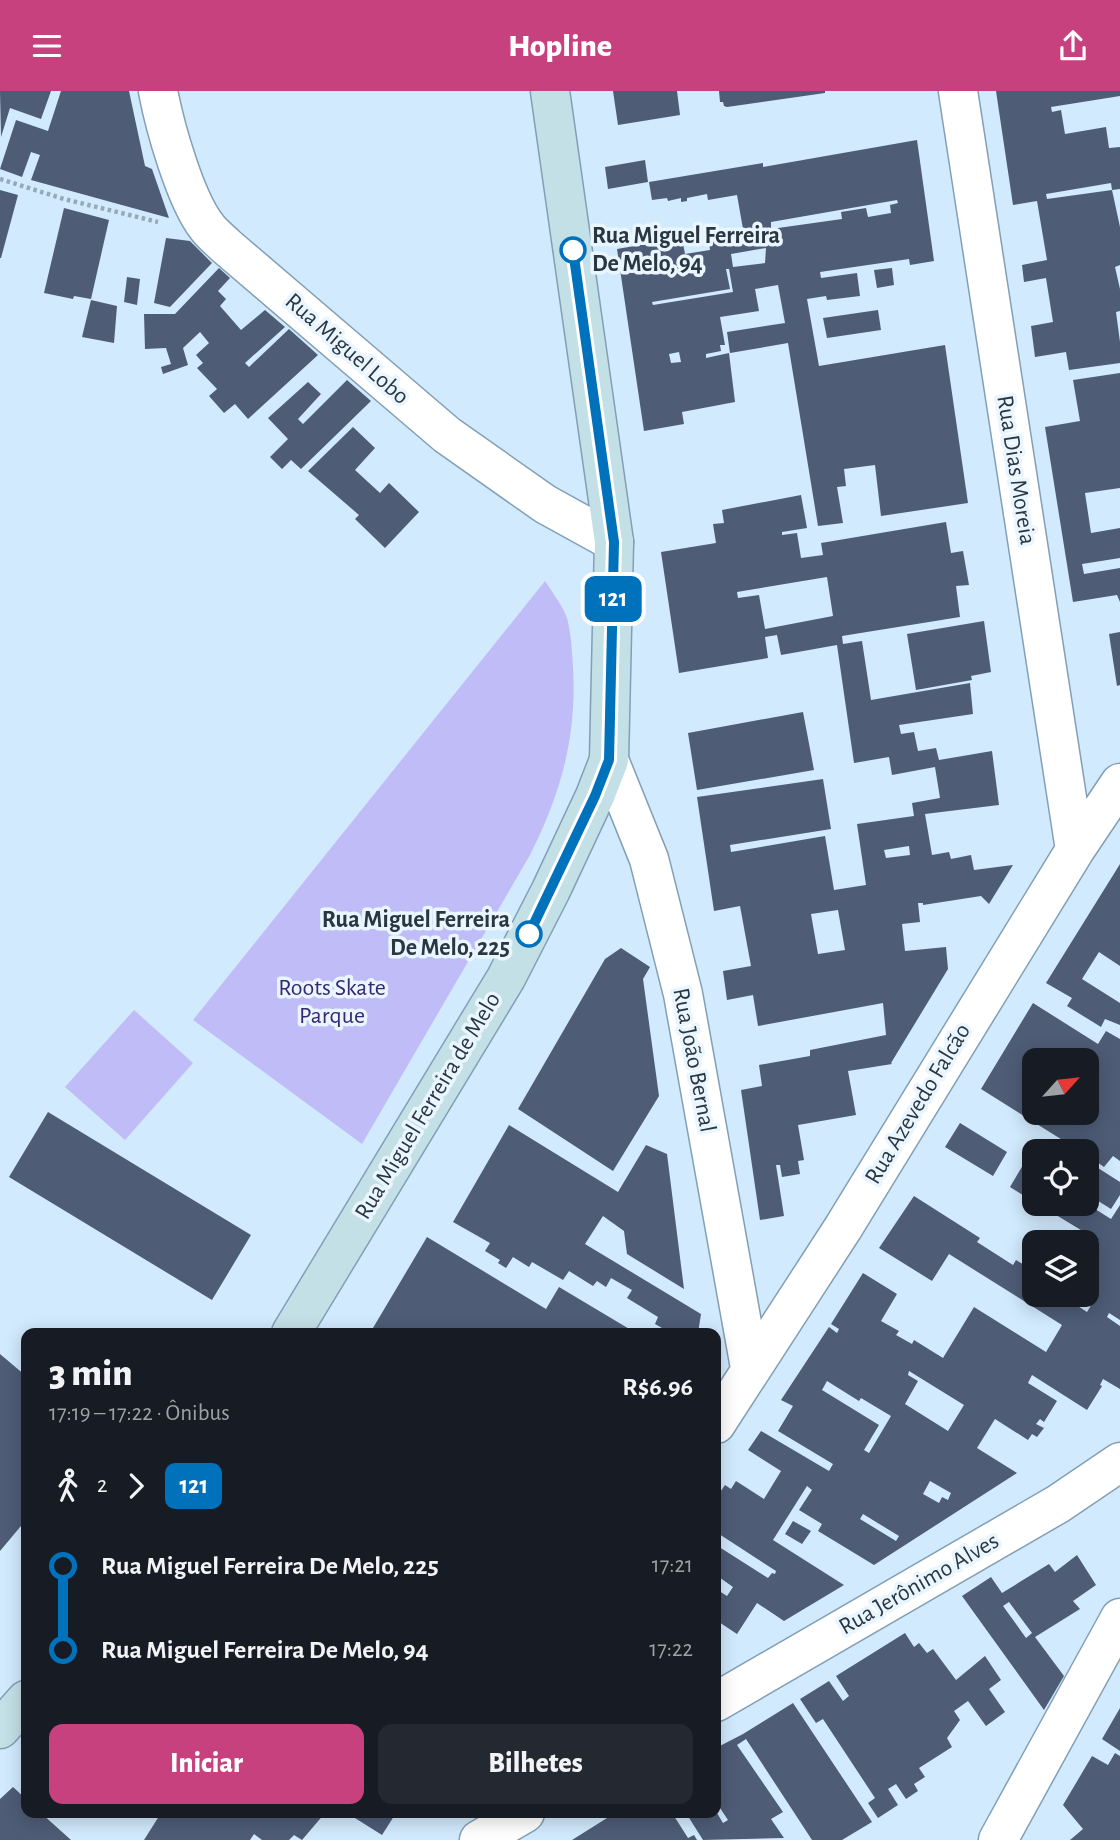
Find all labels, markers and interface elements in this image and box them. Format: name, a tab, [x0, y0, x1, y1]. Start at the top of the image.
icon: menu	[28, 27, 66, 65]
icon: share	[1054, 27, 1092, 65]
text: Hopline	[508, 30, 612, 62]
place label: Rua Miguel Ferreira De Melo, 94	[592, 224, 780, 276]
marker: Rua Miguel Ferreira De Melo, 94	[560, 237, 586, 263]
street label: Rua Miguel Lobo	[281, 289, 413, 409]
street label: Rua Dias Moreia	[992, 394, 1040, 546]
line badge: 121	[573, 576, 653, 622]
text: 121	[599, 587, 627, 611]
place label: Rua Miguel Ferreira De Melo, 225	[322, 908, 510, 960]
marker: Rua Miguel Ferreira De Melo, 225	[516, 921, 542, 947]
park label: Roots Skate Parque	[278, 976, 386, 1028]
street label: Rua João Bernal	[668, 986, 720, 1134]
street label: Rua Miguel Ferreira de Melo	[351, 988, 505, 1224]
street label: Rua Azevedo Falcão	[861, 1020, 975, 1188]
north arrow	[1022, 1048, 1099, 1125]
map controls	[1022, 1048, 1099, 1307]
button: locate	[1022, 1139, 1099, 1216]
button: layers	[1022, 1230, 1099, 1307]
text: 3 min	[49, 1355, 133, 1393]
text: R$6.96	[622, 1374, 693, 1400]
text: 17:19 – 17:22 · Ônibus	[49, 1402, 230, 1425]
icon: walk	[49, 1467, 87, 1505]
icon: forward	[117, 1467, 155, 1505]
text: 2	[97, 1474, 107, 1497]
text: 121	[179, 1474, 208, 1498]
street label: Rua Jerônimo Alves	[835, 1529, 1003, 1639]
text: Rua Miguel Ferreira De Melo, 225	[101, 1553, 439, 1579]
text: 17:21	[652, 1554, 693, 1577]
text: Rua Miguel Ferreira De Melo, 94	[101, 1637, 429, 1663]
text: 17:22	[649, 1638, 693, 1661]
button: Iniciar	[49, 1724, 364, 1804]
button: Bilhetes	[378, 1724, 693, 1804]

